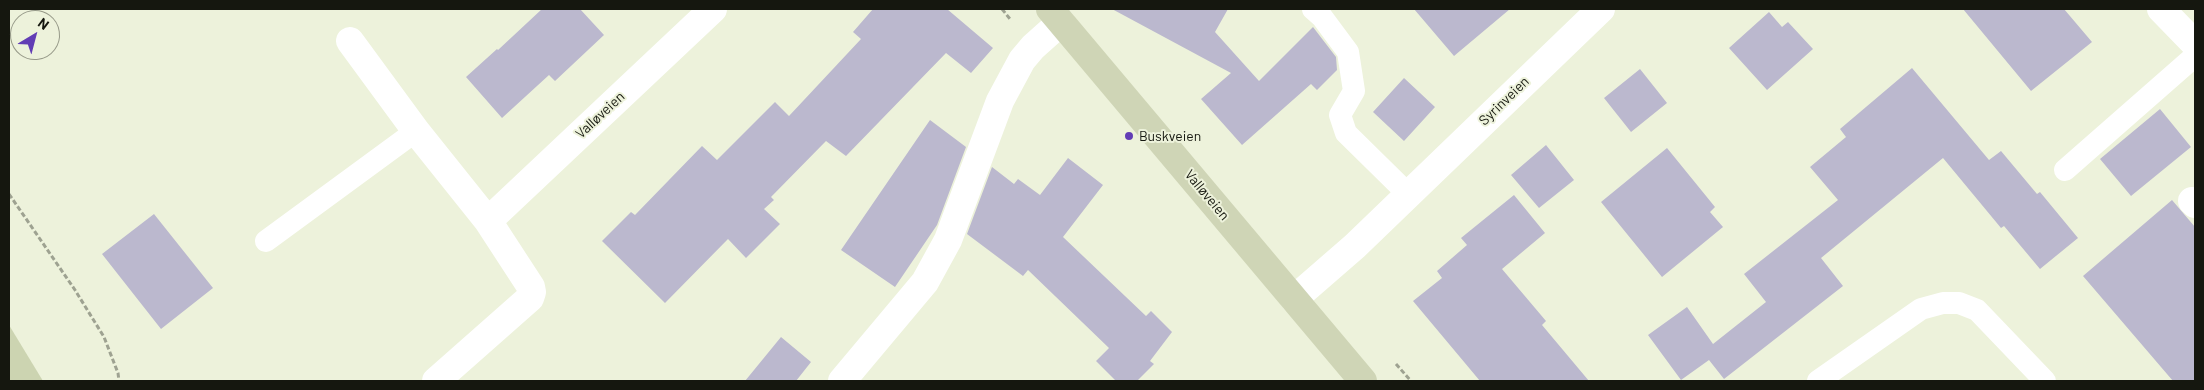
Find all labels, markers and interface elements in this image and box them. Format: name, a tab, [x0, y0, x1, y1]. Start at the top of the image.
north arrow	[10, 10, 60, 60]
text: N	[35, 14, 53, 33]
street label: Syrinveien	[1475, 73, 1533, 129]
street label: Valløveien	[572, 88, 628, 142]
place label: Buskveien	[1139, 128, 1201, 144]
marker: Buskveien	[1123, 130, 1135, 142]
street label: Valløveien	[1181, 166, 1233, 224]

